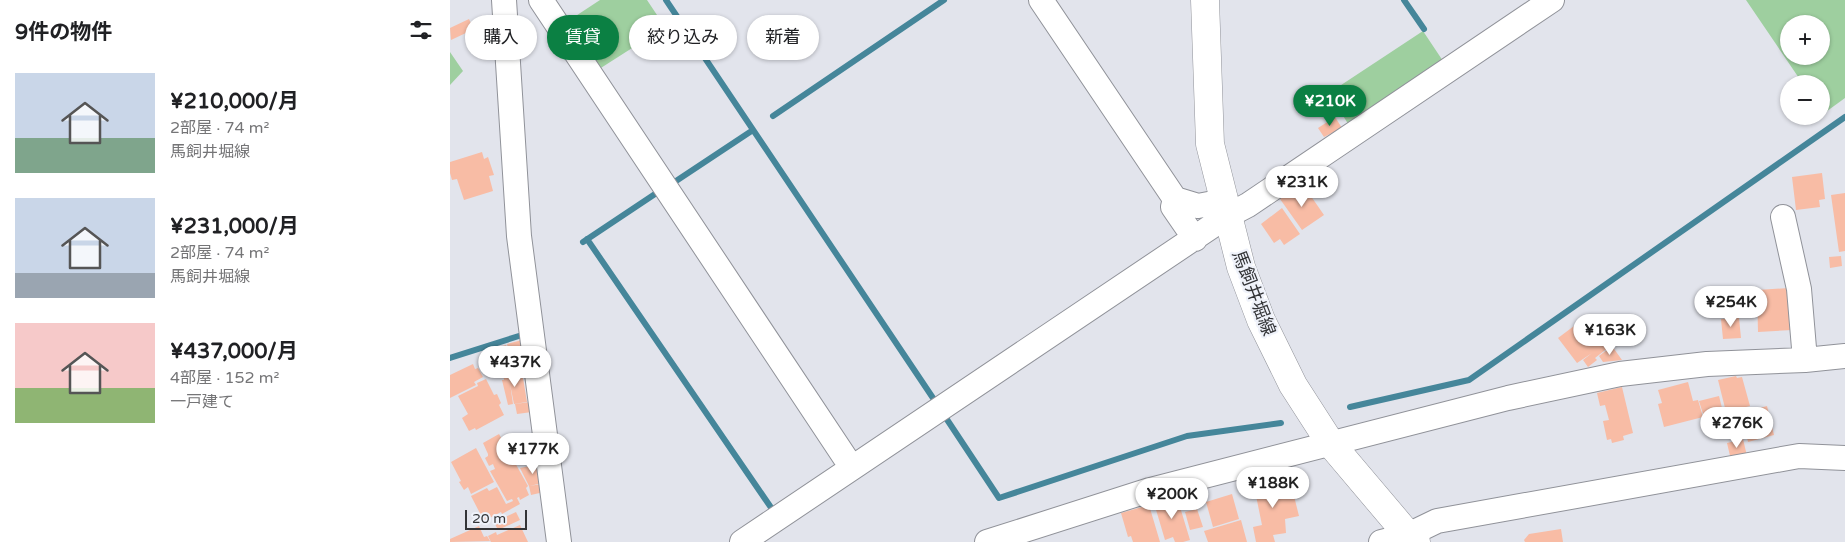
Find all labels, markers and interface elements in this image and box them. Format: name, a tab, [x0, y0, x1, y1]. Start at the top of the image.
chip: 購入	[465, 15, 537, 60]
chip: 賃貸	[547, 15, 619, 60]
chip: 絞り込み	[629, 15, 737, 60]
chip: 新着	[747, 15, 819, 60]
map controls	[1780, 15, 1830, 125]
button: +	[1780, 15, 1830, 65]
icon: filters	[407, 16, 435, 44]
text: 9件の物件	[15, 20, 112, 45]
button: −	[1780, 75, 1830, 125]
pin: ¥210K	[1295, 84, 1365, 127]
text: ¥210,000/月	[170, 89, 299, 114]
text: ¥210K	[1304, 91, 1356, 111]
icon: home	[55, 93, 115, 153]
text: 2部屋 · 74 m²	[170, 118, 269, 138]
text: 馬飼井堀線	[170, 142, 250, 162]
pin: ¥231K	[1267, 166, 1337, 208]
text: ¥231K	[1276, 172, 1328, 192]
text: ¥231,000/月	[170, 214, 299, 239]
icon: home	[55, 218, 115, 278]
text: 2部屋 · 74 m²	[170, 243, 269, 263]
street label: 馬飼井堀線	[1228, 247, 1280, 339]
text: 馬飼井堀線	[170, 267, 250, 287]
pin: ¥254K	[1696, 286, 1766, 328]
text: ¥254K	[1705, 292, 1757, 312]
pin: ¥163K	[1575, 314, 1645, 356]
text: ¥163K	[1584, 320, 1636, 340]
text: ¥437,000/月	[170, 339, 298, 364]
icon: home	[55, 343, 115, 403]
pin: ¥437K	[480, 346, 550, 388]
text: ¥437K	[489, 352, 541, 372]
text: 4部屋 · 152 m²	[170, 368, 279, 388]
text: 一戸建て	[170, 392, 234, 412]
pin: ¥276K	[1702, 406, 1772, 449]
text: ¥276K	[1711, 413, 1763, 433]
pin: ¥177K	[498, 432, 568, 475]
text: ¥177K	[507, 439, 559, 459]
pin: ¥188K	[1238, 466, 1308, 509]
text: ¥188K	[1247, 473, 1299, 493]
pin: ¥200K	[1137, 478, 1207, 520]
text: ¥200K	[1146, 484, 1198, 504]
scale bar	[465, 507, 528, 530]
text: 20 m	[472, 510, 506, 527]

